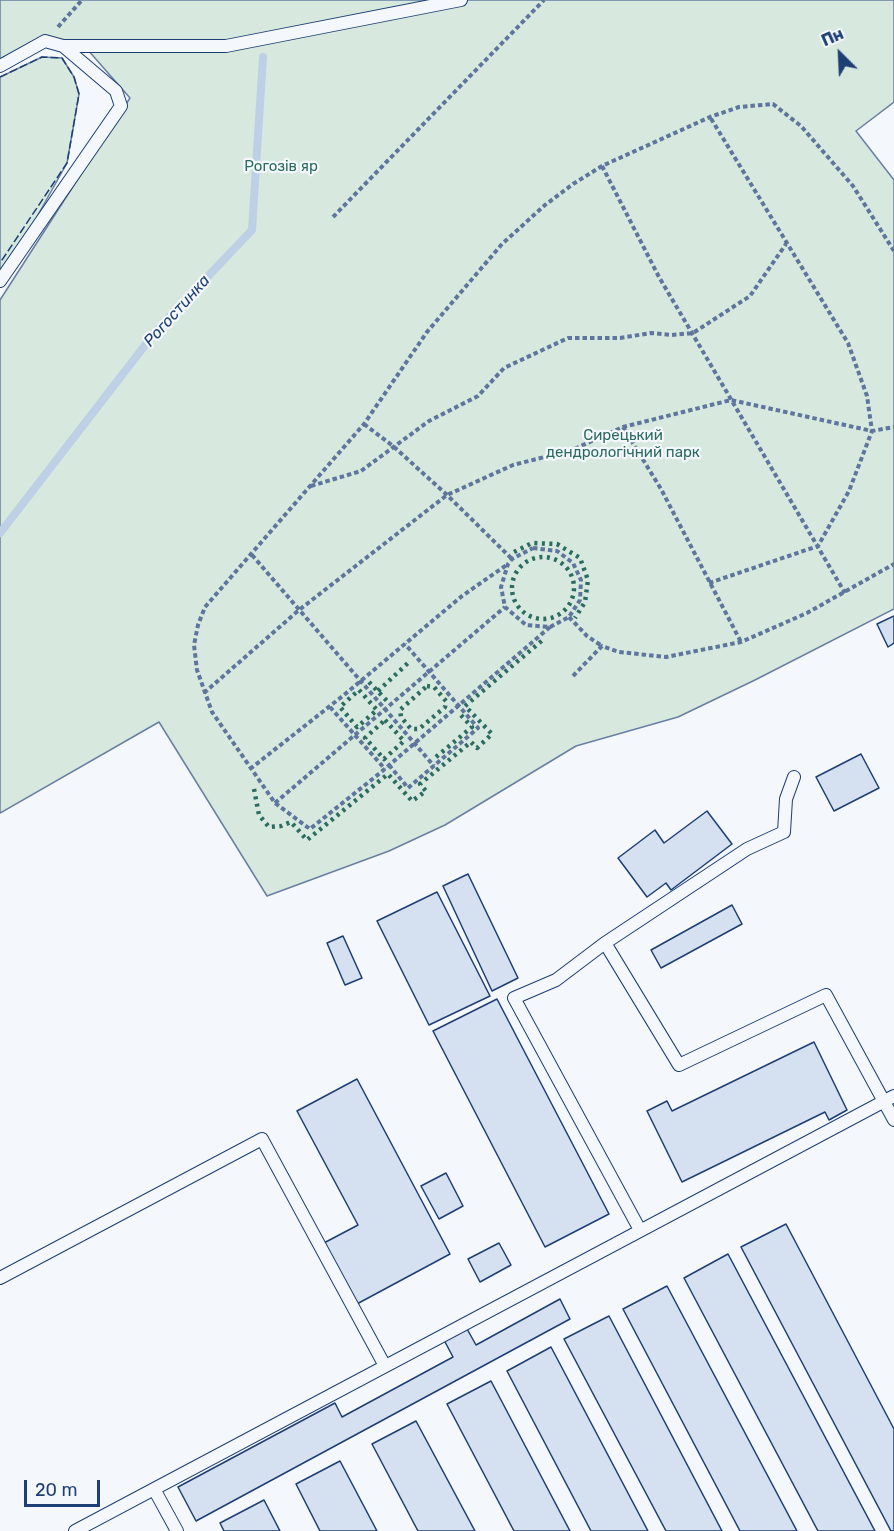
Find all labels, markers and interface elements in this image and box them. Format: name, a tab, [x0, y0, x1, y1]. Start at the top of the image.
north arrow	[810, 24, 870, 84]
text: Пн	[818, 24, 846, 50]
park label: Рогозів яр	[244, 158, 318, 176]
water label: Рогостинка	[140, 271, 214, 351]
park label: Сирецький дендрологічний парк	[546, 427, 700, 462]
scale bar	[27, 1468, 104, 1506]
text: 20 m	[35, 1479, 77, 1501]

